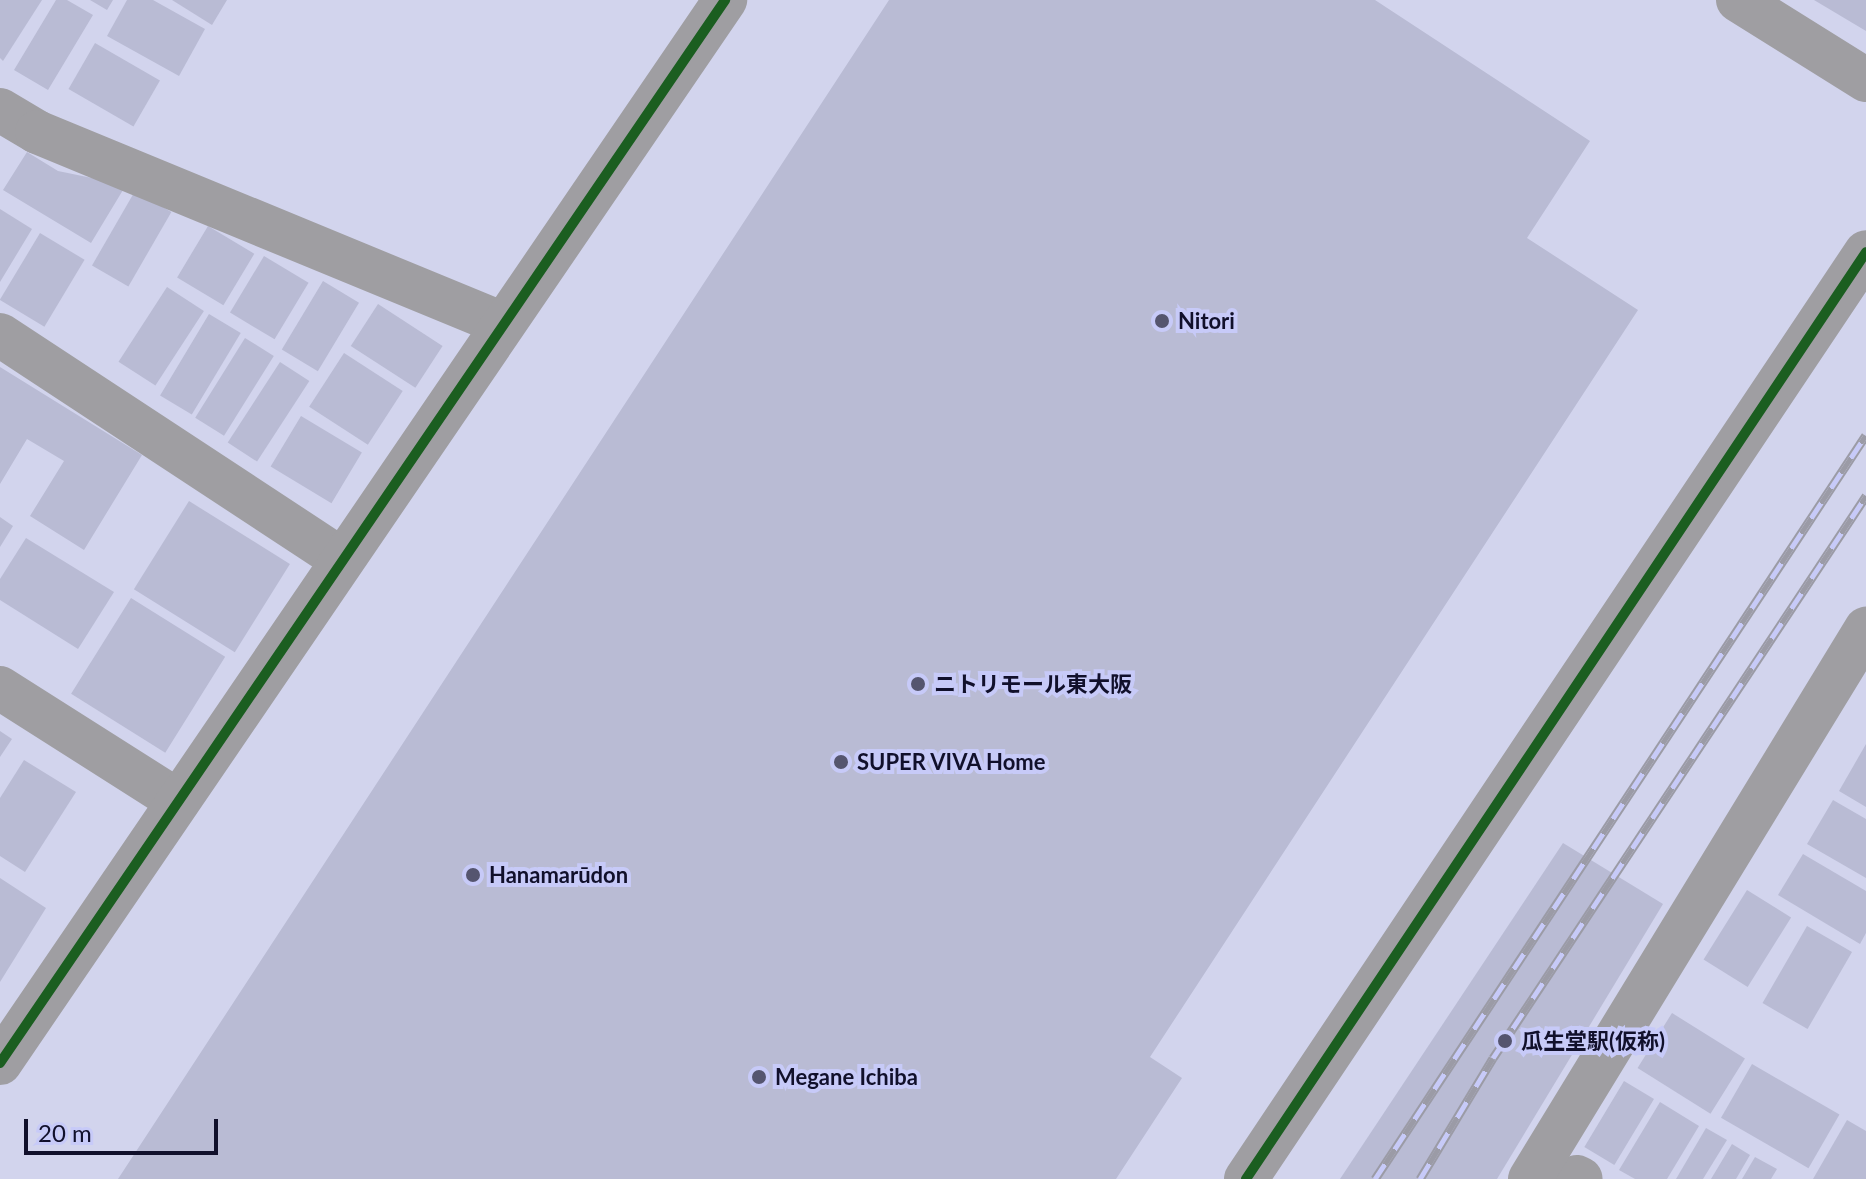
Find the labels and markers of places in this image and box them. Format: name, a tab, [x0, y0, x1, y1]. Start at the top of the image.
place label: Nitori	[1178, 308, 1235, 334]
marker: Nitori	[1153, 312, 1171, 330]
place label: ニトリモール東大阪	[934, 671, 1132, 697]
marker: ニトリモール東大阪	[909, 675, 927, 693]
place label: SUPER VIVA Home	[857, 749, 1047, 775]
marker: SUPER VIVA Home	[832, 753, 850, 771]
place label: Hanamarūdon	[489, 862, 628, 888]
marker: Hanamarūdon	[464, 866, 482, 884]
place label: 瓜生堂駅(仮称)	[1521, 1028, 1665, 1054]
marker: 瓜生堂駅(仮称)	[1496, 1032, 1514, 1050]
place label: Megane Ichiba	[775, 1064, 918, 1090]
marker: Megane Ichiba	[750, 1068, 768, 1086]

